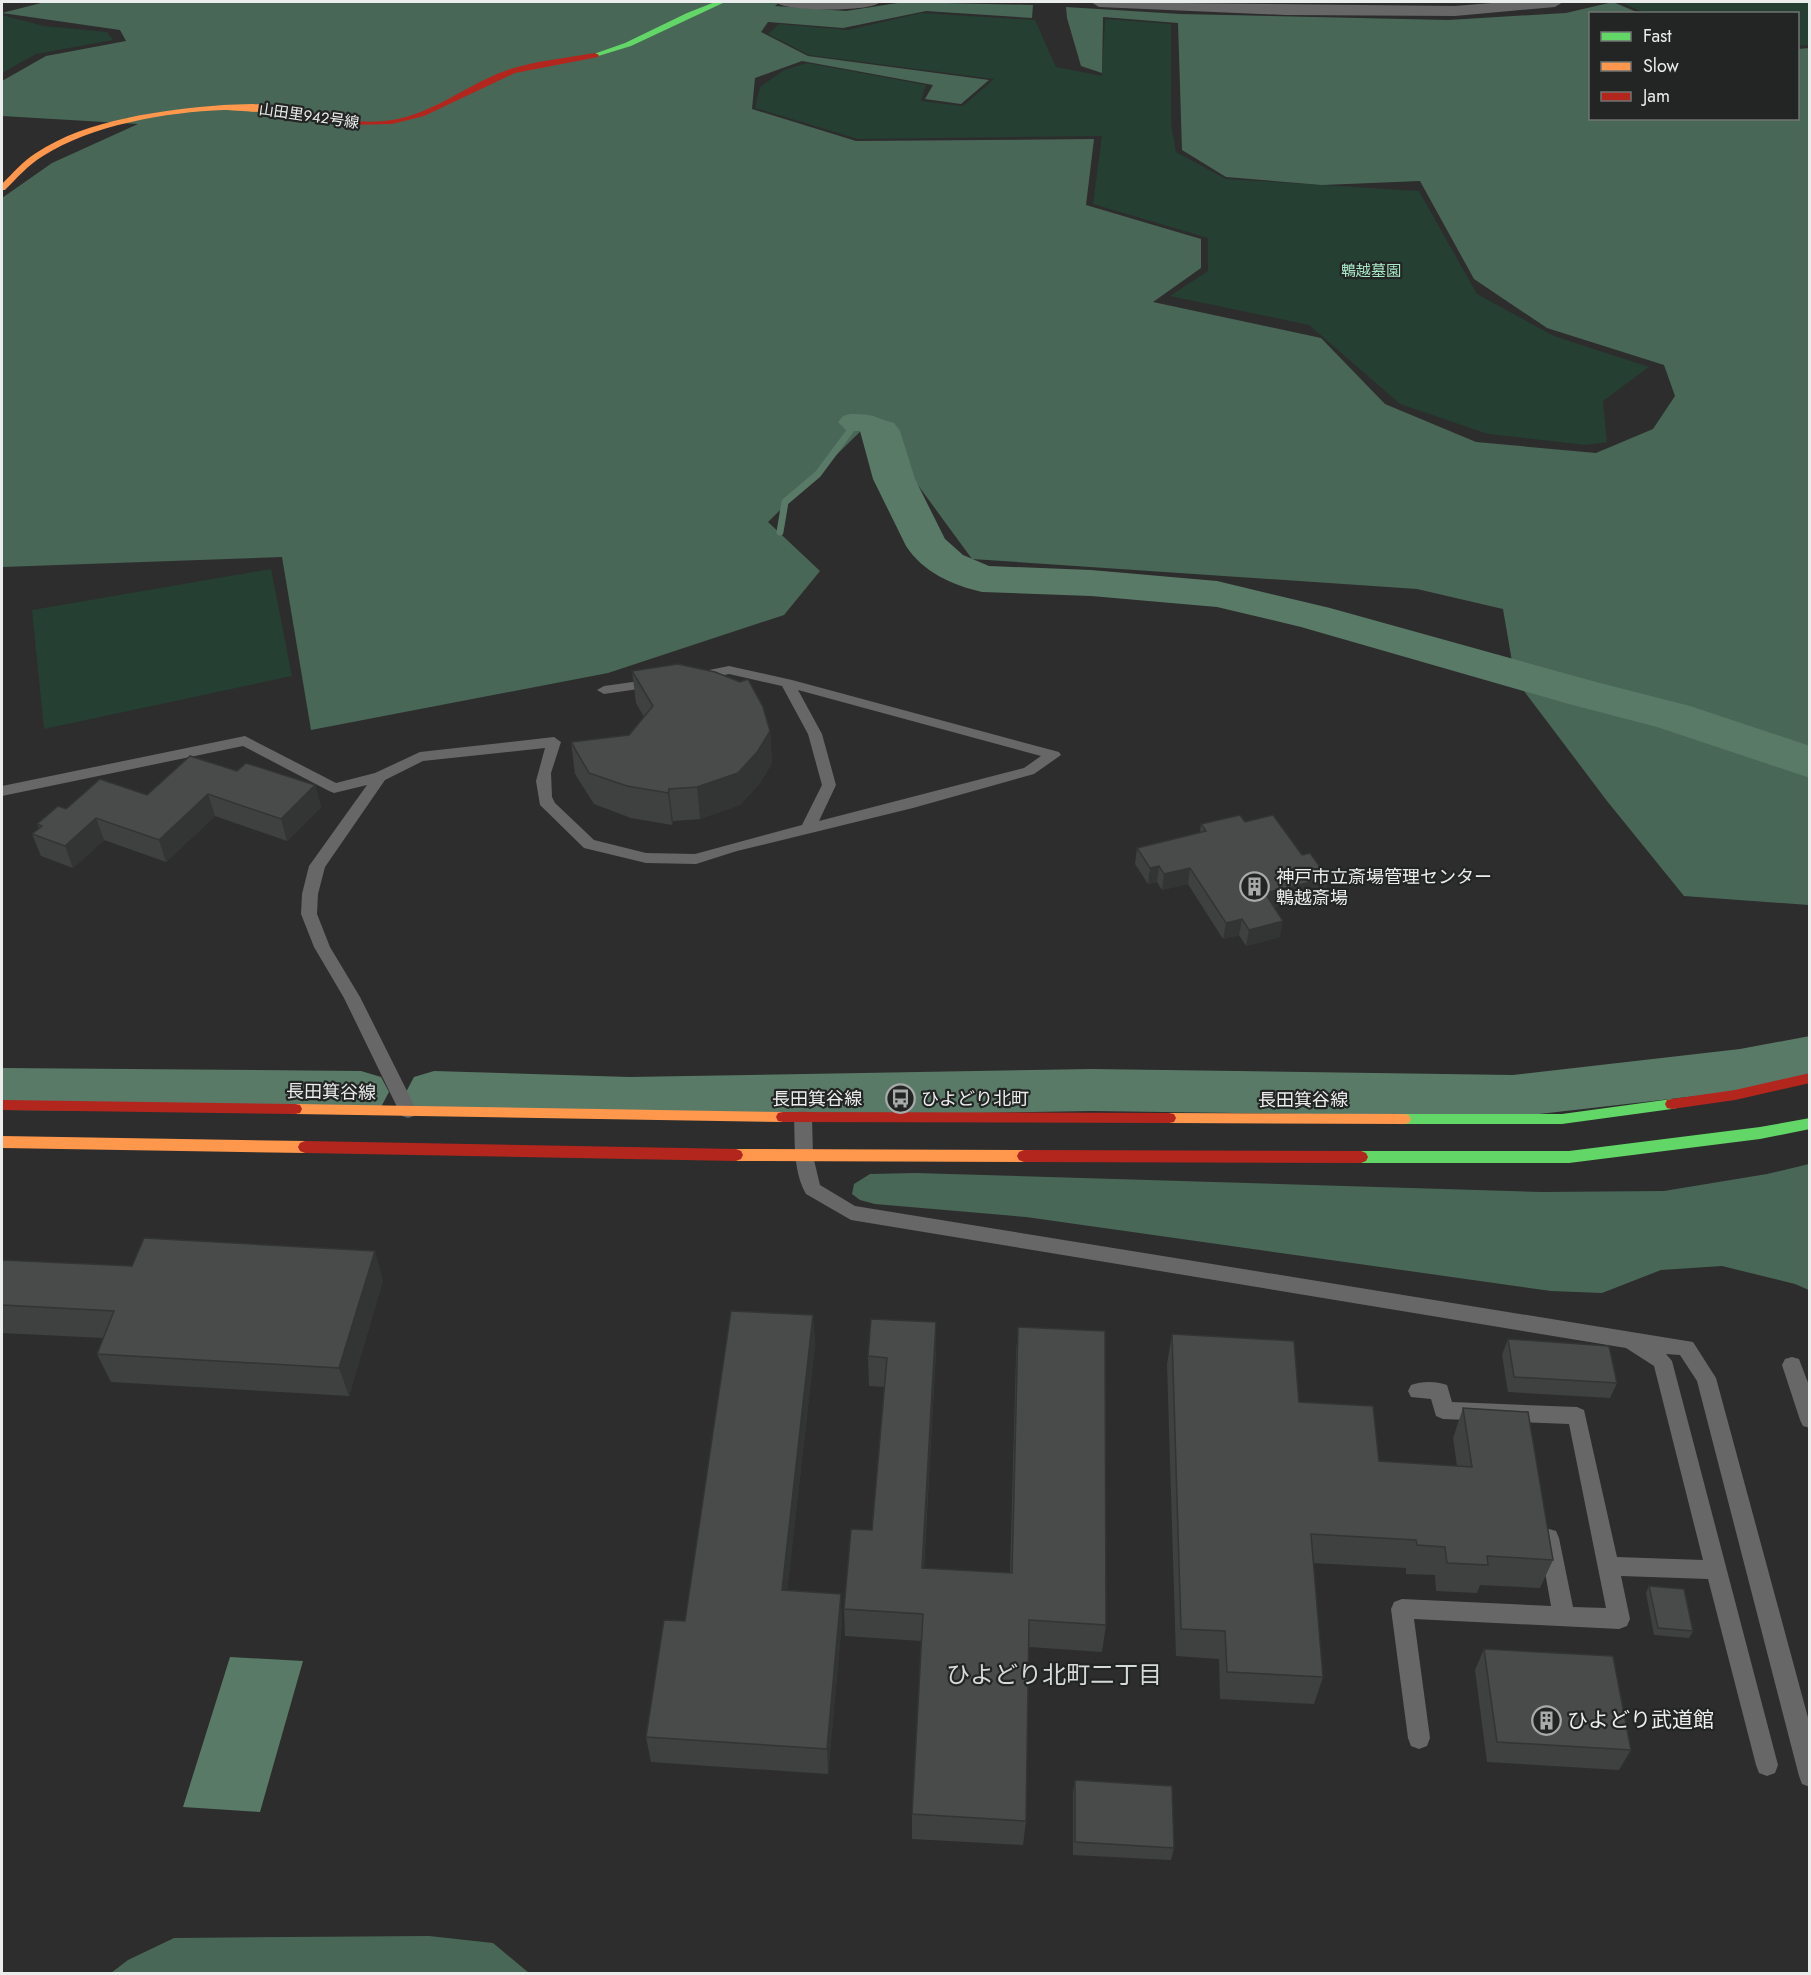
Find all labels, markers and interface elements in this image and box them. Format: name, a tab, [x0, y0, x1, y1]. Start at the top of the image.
legend	[1589, 12, 1799, 120]
text: Fast	[1643, 23, 1672, 49]
text: Slow	[1643, 53, 1680, 79]
text: Jam	[1641, 83, 1670, 109]
street label: 山田里９４２号線	[257, 98, 361, 134]
park label: 鵯越墓園	[1341, 260, 1401, 282]
place label: 神戸市立斎場管理センター 鵯越斎場	[1276, 864, 1492, 911]
building icon: 神戸市立斎場管理センター 鵯越斎場	[1239, 871, 1271, 903]
street label: 長田箕谷線	[286, 1078, 376, 1106]
bus stop icon: ひよどり北町	[884, 1083, 916, 1115]
street label: 長田箕谷線	[772, 1086, 862, 1112]
place label: ひよどり北町	[921, 1086, 1029, 1112]
street label: 長田箕谷線	[1258, 1087, 1348, 1113]
district label: ひよどり北町二丁目	[946, 1657, 1162, 1692]
building icon: ひよどり武道館	[1530, 1704, 1562, 1736]
place label: ひよどり武道館	[1567, 1705, 1714, 1735]

